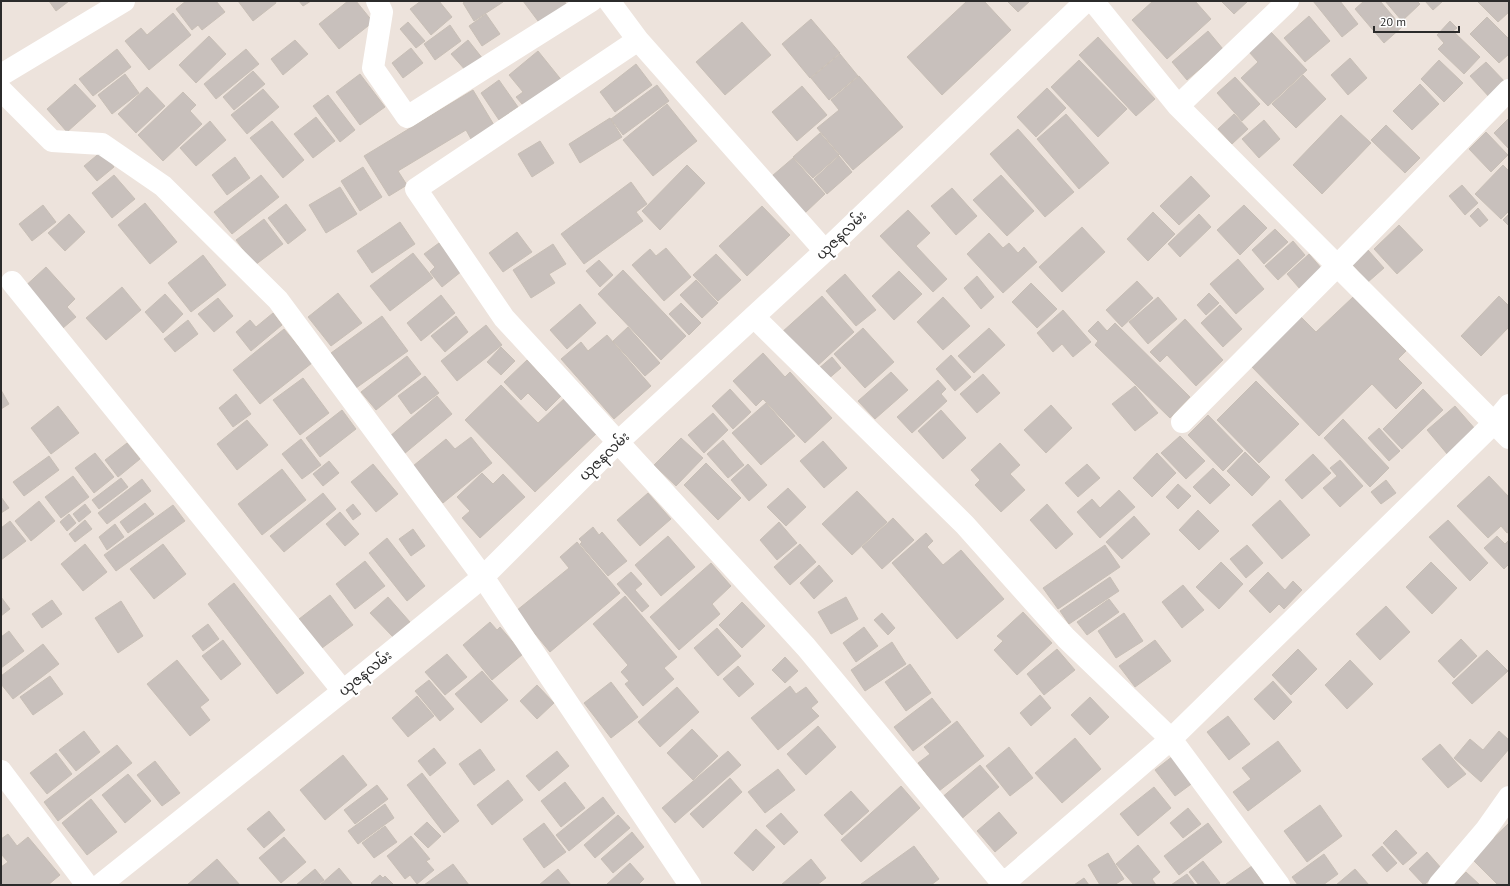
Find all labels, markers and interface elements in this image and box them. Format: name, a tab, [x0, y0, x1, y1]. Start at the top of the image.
scale bar	[1374, 8, 1459, 34]
text: 20 m	[1380, 14, 1406, 29]
street label: ယုဇနလမ်း	[811, 206, 872, 266]
street label: ယုဇနလမ်း	[574, 427, 635, 487]
street label: ယုဇနလမ်း	[334, 645, 397, 702]

